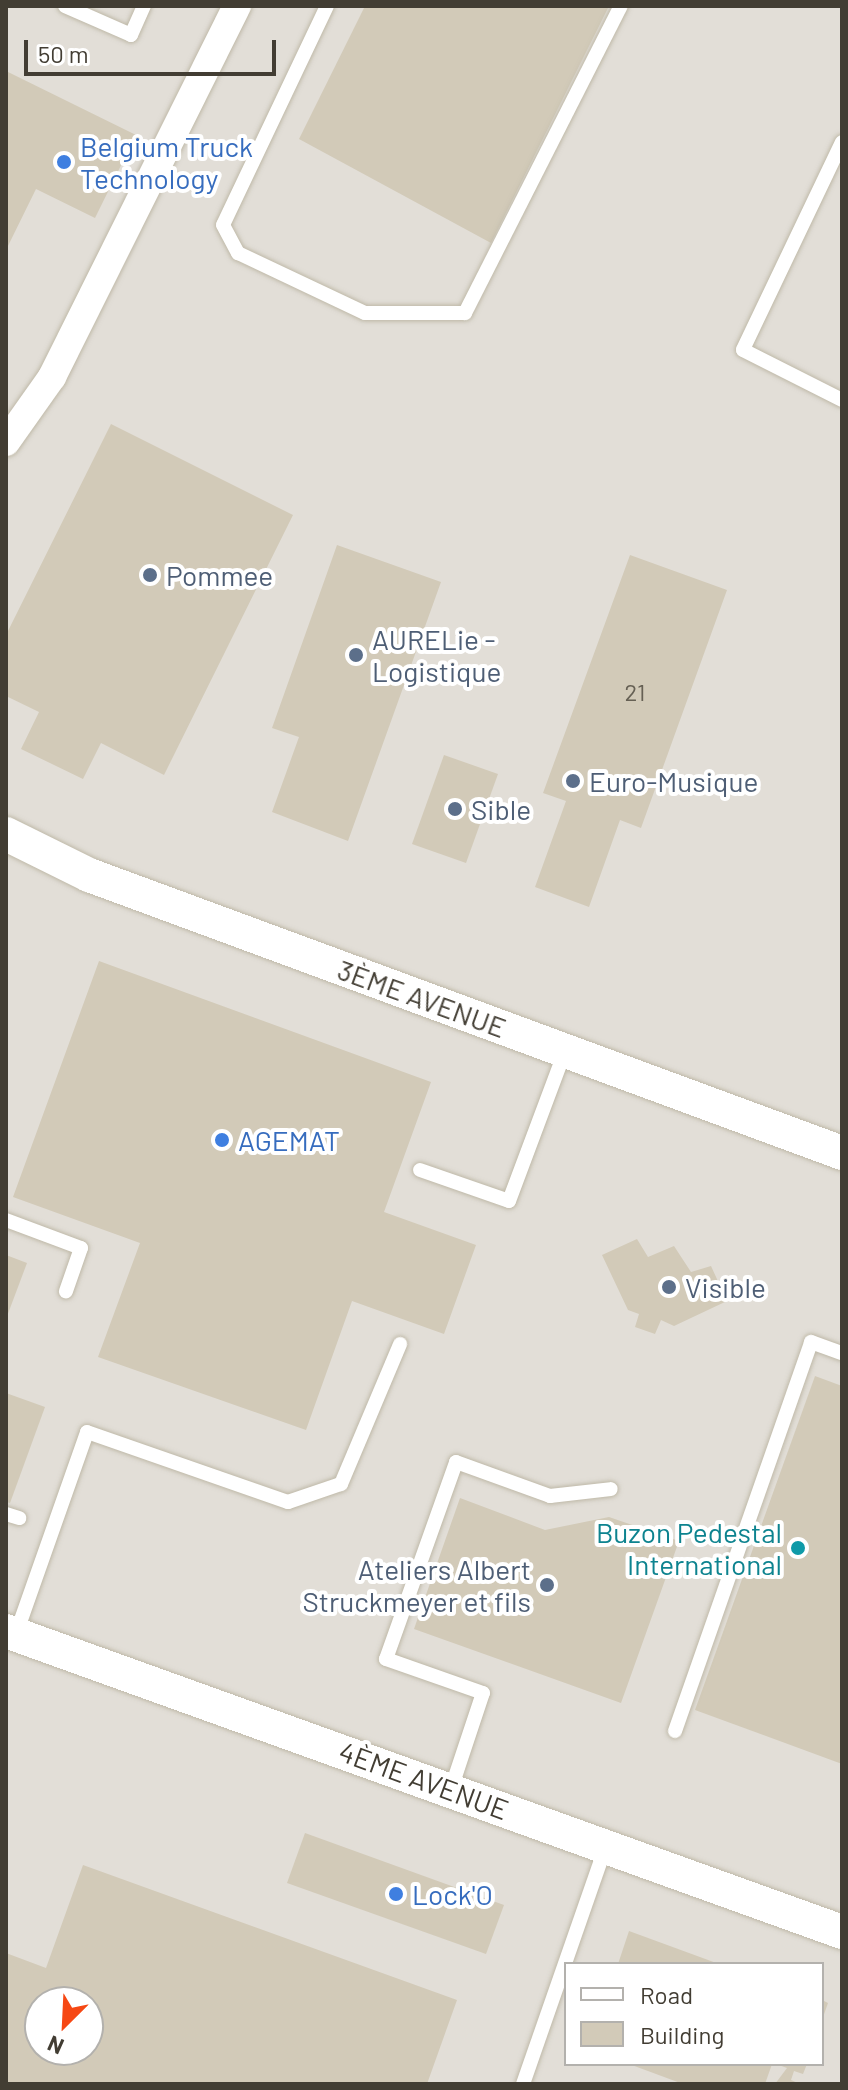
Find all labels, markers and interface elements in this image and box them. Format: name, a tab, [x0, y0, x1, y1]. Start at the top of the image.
scale bar	[28, 24, 280, 74]
text: 50 m	[38, 39, 89, 68]
place label: Belgium Truck Technology	[80, 129, 253, 195]
marker: Belgium Truck Technology	[55, 153, 73, 171]
place label: Pommee	[166, 558, 273, 592]
marker: Pommee	[141, 566, 159, 584]
place label: AURELie - Logistique	[372, 622, 501, 688]
marker: AURELie - Logistique	[347, 646, 365, 664]
house number: 21	[625, 678, 645, 706]
place label: Euro-Musique	[589, 764, 758, 798]
marker: Euro-Musique	[564, 772, 582, 790]
place label: Sible	[471, 792, 531, 826]
marker: Sible	[446, 800, 464, 818]
street label: 3ÈME AVENUE	[333, 952, 511, 1044]
place label: AGEMAT	[238, 1123, 340, 1157]
marker: AGEMAT	[213, 1131, 231, 1149]
place label: Visible	[685, 1270, 766, 1304]
marker: Visible	[660, 1278, 678, 1296]
place label: Buzon Pedestal International	[596, 1515, 782, 1581]
marker: Buzon Pedestal International	[789, 1539, 807, 1557]
place label: Ateliers Albert Struckmeyer et fils	[302, 1552, 531, 1618]
marker: Ateliers Albert Struckmeyer et fils	[538, 1576, 556, 1594]
street label: 4ÈME AVENUE	[335, 1734, 513, 1826]
place label: Lock'O	[412, 1877, 493, 1911]
marker: Lock'O	[387, 1885, 405, 1903]
legend	[564, 1962, 824, 2066]
text: Road	[640, 1980, 693, 2009]
north arrow	[24, 1986, 104, 2066]
text: Building	[640, 2020, 724, 2049]
text: N	[43, 2031, 67, 2061]

